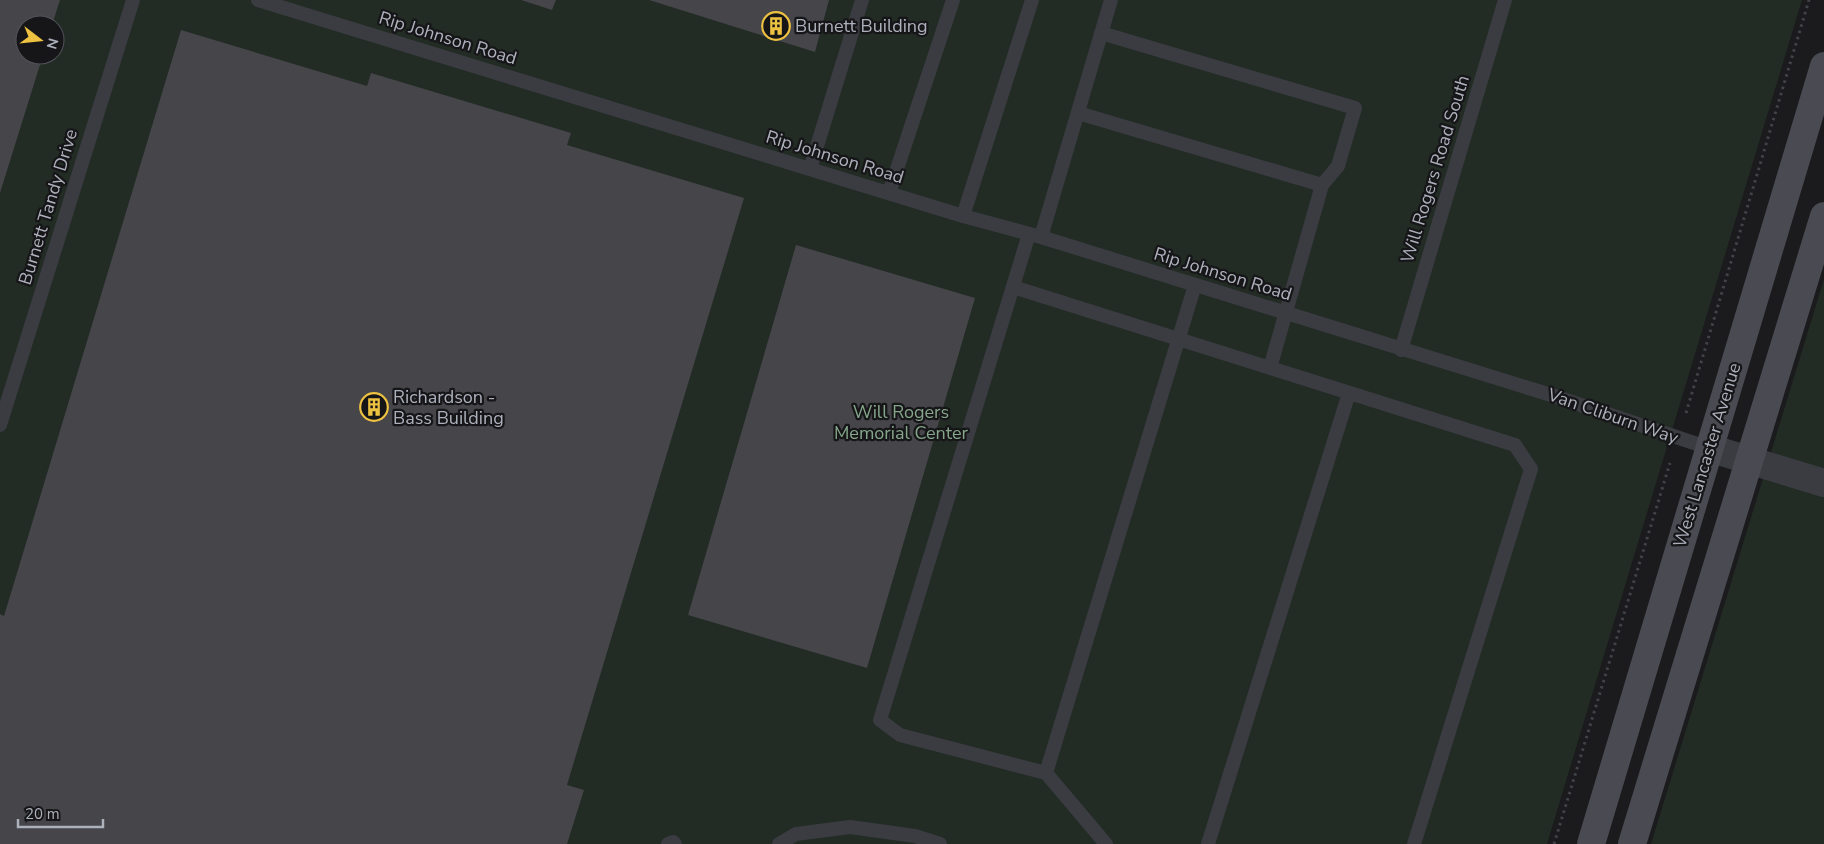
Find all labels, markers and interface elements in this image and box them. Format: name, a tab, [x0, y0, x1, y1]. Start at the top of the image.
street label: Rip Johnson Road	[376, 6, 520, 70]
building icon: Burnett Building	[761, 11, 791, 41]
place label: Burnett Building	[795, 14, 928, 38]
north arrow	[15, 15, 65, 65]
text: N	[41, 36, 63, 51]
street label: Will Rogers Road South	[1395, 72, 1475, 266]
street label: Rip Johnson Road	[763, 125, 907, 189]
street label: Burnett Tandy Drive	[13, 126, 83, 288]
street label: Rip Johnson Road	[1151, 242, 1295, 306]
street label: West Lancaster Avenue	[1667, 360, 1747, 550]
street label: Van Cliburn Way	[1543, 382, 1682, 450]
place label: Richardson - Bass Building	[393, 385, 504, 430]
building icon: Richardson - Bass Building	[359, 392, 389, 422]
park label: Will Rogers Memorial Center	[834, 400, 969, 445]
scale bar	[18, 796, 102, 828]
text: 20 m	[25, 804, 60, 824]

